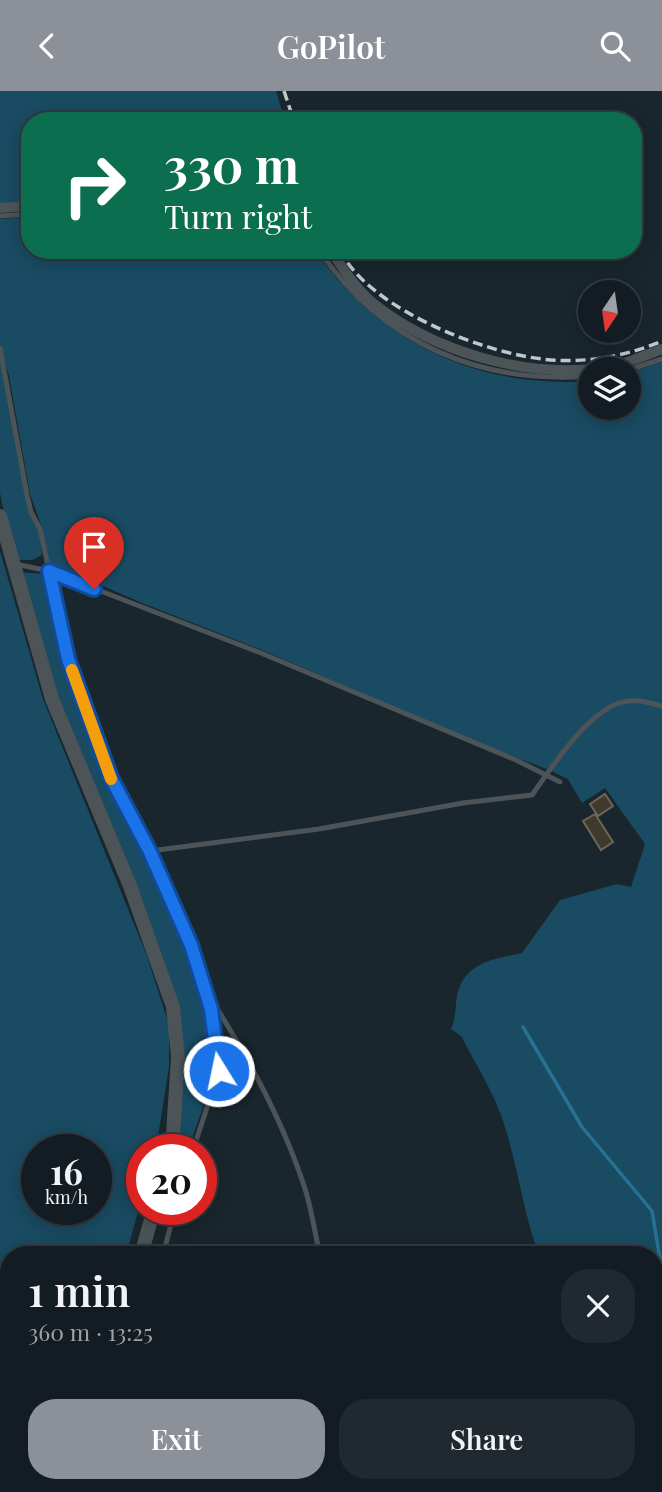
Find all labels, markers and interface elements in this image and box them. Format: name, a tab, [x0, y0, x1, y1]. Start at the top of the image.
text: GoPilot	[277, 24, 385, 67]
icon: back	[28, 27, 66, 65]
icon: search	[596, 27, 634, 65]
text: 330 m	[164, 131, 299, 196]
icon: right	[49, 140, 140, 231]
text: Turn right	[164, 194, 312, 237]
north arrow	[578, 280, 640, 343]
map controls	[578, 280, 641, 420]
button: layers	[578, 357, 641, 420]
pin	[64, 517, 124, 589]
icon: arrive	[75, 528, 113, 566]
position arrow	[182, 1034, 256, 1108]
speed limit sign: 20	[126, 1134, 217, 1225]
text: 16	[50, 1147, 83, 1194]
text: km/h	[45, 1185, 88, 1209]
text: 1 min	[28, 1262, 130, 1318]
button: close	[561, 1269, 635, 1343]
text: 360 m · 13:25	[28, 1316, 153, 1347]
button: Exit	[28, 1399, 325, 1479]
button: Share	[339, 1399, 635, 1479]

